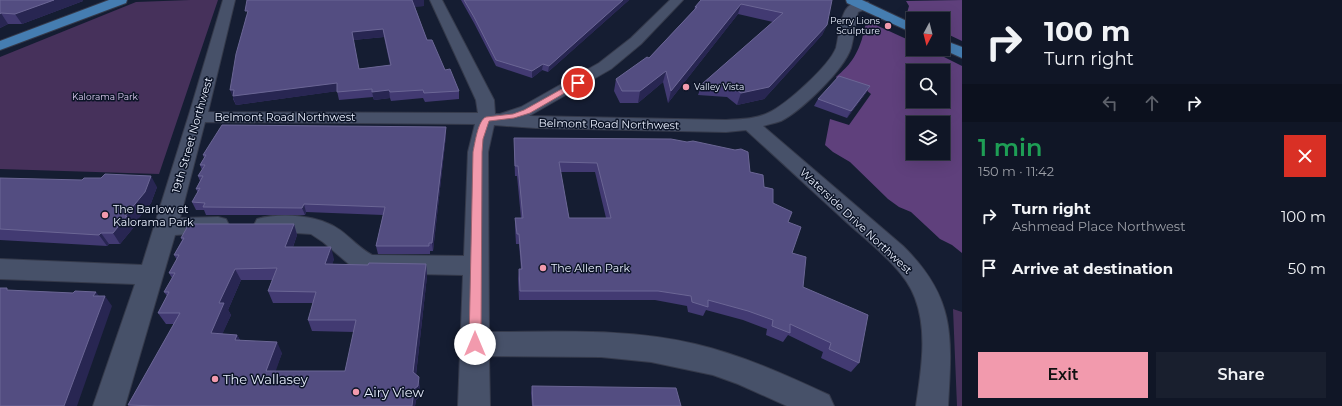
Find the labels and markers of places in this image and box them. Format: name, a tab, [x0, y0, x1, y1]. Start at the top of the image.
place label: Perry Lions Sculpture	[830, 15, 881, 36]
marker: Perry Lions Sculpture	[883, 21, 893, 31]
pin	[561, 66, 595, 100]
place label: Valley Vista	[694, 81, 744, 92]
marker: Valley Vista	[681, 82, 691, 92]
place label: The Barlow at Kalorama Park	[113, 202, 194, 229]
marker: The Barlow at Kalorama Park	[100, 210, 110, 220]
place label: The Allen Park	[551, 261, 631, 275]
marker: The Allen Park	[538, 263, 548, 273]
place label: The Wallasey	[223, 371, 309, 387]
marker: The Wallasey	[210, 374, 220, 384]
place label: Airy View	[364, 384, 424, 400]
marker: Airy View	[351, 387, 361, 397]

